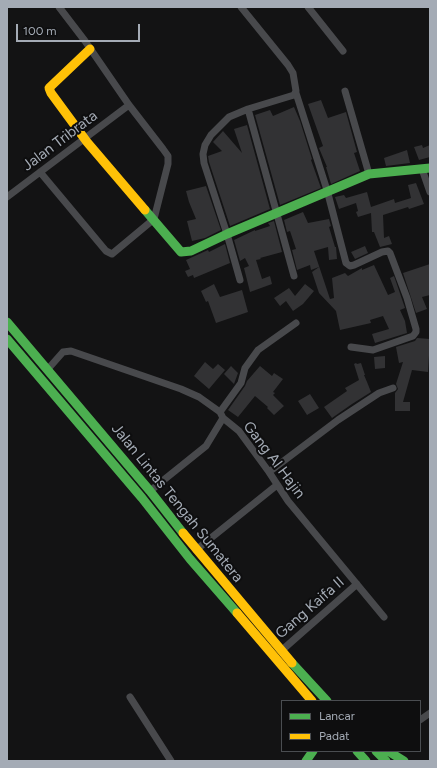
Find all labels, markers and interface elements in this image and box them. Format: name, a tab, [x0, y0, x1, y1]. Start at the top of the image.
scale bar	[18, 16, 142, 42]
text: 100 m	[23, 24, 57, 38]
street label: Jalan Tribrata	[19, 107, 101, 175]
street label: Gang Al Hajin	[239, 418, 309, 502]
street label: Jalan Lintas Tengah Sumatera	[107, 420, 247, 586]
street label: Gang Kaifa II	[272, 573, 348, 643]
legend	[281, 700, 421, 752]
text: Lancar	[319, 709, 355, 723]
text: Padat	[319, 729, 350, 743]

